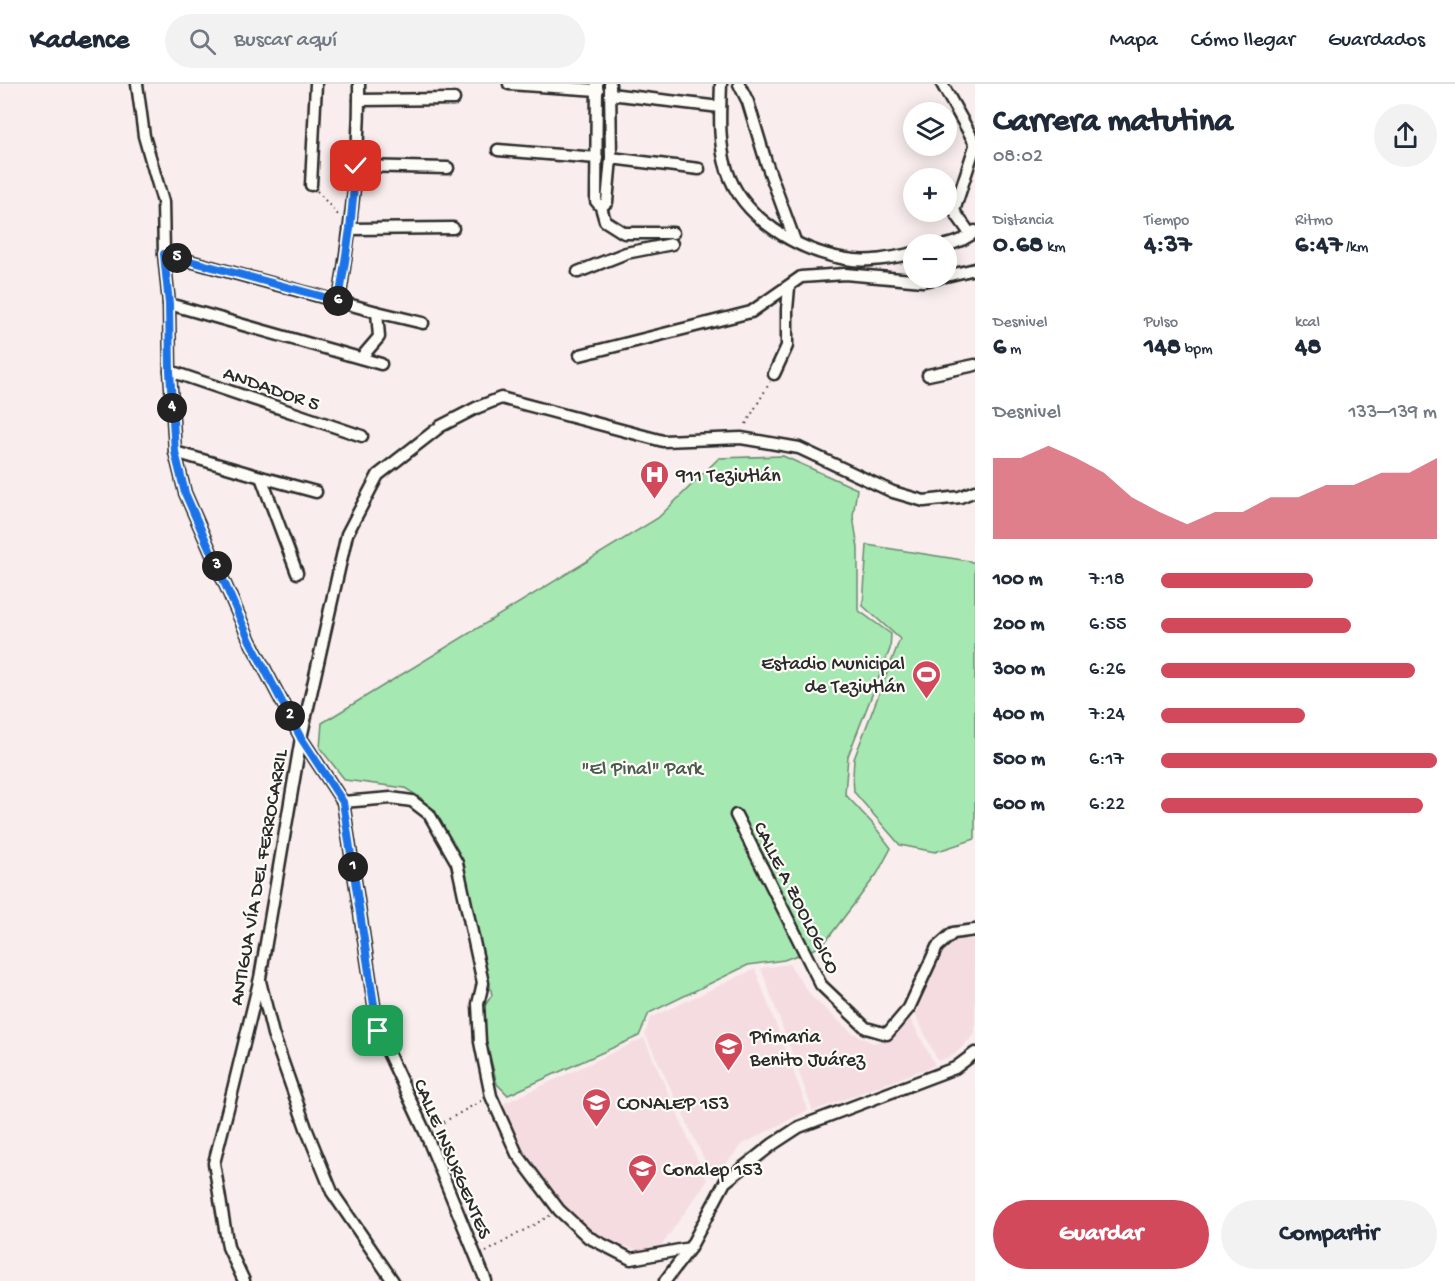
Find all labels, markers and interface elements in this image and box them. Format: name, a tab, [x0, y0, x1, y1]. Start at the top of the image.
search box	[165, 14, 585, 68]
text: Kadence	[30, 25, 129, 58]
icon: search	[186, 25, 219, 58]
text: Buscar aquí	[234, 28, 337, 54]
text: Mapa	[1109, 29, 1158, 54]
text: Cómo llegar	[1191, 29, 1295, 54]
text: Guardados	[1328, 29, 1425, 54]
map controls	[903, 102, 957, 288]
button: layers	[903, 102, 957, 156]
text: Carrera matutina	[993, 104, 1233, 142]
button: share	[1374, 104, 1437, 167]
pin	[330, 140, 381, 191]
text: 08:02	[993, 146, 1043, 169]
icon: check	[339, 149, 372, 182]
button: +	[903, 168, 957, 222]
text: Distancia	[993, 212, 1054, 231]
text: Tiempo	[1144, 212, 1189, 231]
text: Ritmo	[1295, 212, 1333, 231]
text: 0.68	[993, 231, 1043, 262]
text: 4:37	[1144, 231, 1191, 262]
text: 6:47	[1295, 231, 1342, 262]
button: −	[903, 234, 957, 288]
text: km	[1043, 239, 1066, 258]
text: /km	[1342, 239, 1368, 258]
pin: 5	[162, 243, 192, 273]
text: 5	[173, 248, 181, 267]
pin: 6	[323, 286, 353, 316]
text: 6	[334, 291, 342, 310]
text: Desnivel	[993, 314, 1047, 333]
text: Pulso	[1144, 314, 1178, 333]
text: kcal	[1295, 314, 1320, 333]
text: 6	[993, 333, 1006, 364]
text: 148	[1144, 333, 1181, 364]
text: 48	[1295, 333, 1322, 364]
text: m	[1006, 341, 1021, 360]
text: bpm	[1181, 341, 1213, 360]
street label: ANDADOR 5	[220, 363, 322, 418]
pin: 4	[157, 393, 187, 423]
text: 4	[168, 398, 176, 417]
text: Desnivel	[993, 402, 1061, 425]
text: 133–139 m	[1348, 402, 1437, 425]
hospital icon: 911 Teziutlán	[639, 458, 671, 500]
place label: 911 Teziutlán	[675, 466, 781, 489]
pin: 3	[202, 551, 232, 581]
text: 3	[213, 556, 221, 575]
text: 100 m	[993, 569, 1043, 592]
text: 7:18	[1089, 569, 1125, 592]
text: 200 m	[993, 614, 1044, 637]
text: 6:55	[1089, 614, 1126, 637]
place label: Estadio Municipal de Teziutlán	[761, 654, 905, 700]
sports icon: Estadio Municipal de Teziutlán	[910, 658, 942, 700]
text: 300 m	[993, 659, 1045, 682]
text: 6:26	[1089, 659, 1125, 682]
pin: 2	[275, 701, 305, 731]
text: 400 m	[993, 704, 1044, 727]
text: 7:24	[1089, 704, 1125, 727]
text: 2	[286, 706, 294, 725]
street label: ANTIGUA VÍA DEL FERROCARRIL	[226, 747, 294, 1007]
text: 500 m	[993, 749, 1045, 772]
text: 6:17	[1089, 749, 1124, 772]
park label: "El Pinal" Park	[581, 759, 705, 782]
text: 600 m	[993, 794, 1045, 817]
text: 6:22	[1089, 794, 1125, 817]
street label: CALLE A ZOOLOGICO	[747, 819, 843, 979]
pin: 1	[338, 852, 368, 882]
text: 1	[350, 857, 356, 876]
pin	[352, 1005, 403, 1056]
icon: arrive	[361, 1014, 394, 1047]
place label: Primaria Benito Juárez	[749, 1027, 866, 1073]
school or university icon: Primaria Benito Juárez	[713, 1030, 745, 1072]
street label: CALLE INSURGENTES	[407, 1076, 495, 1243]
school or university icon: CONALEP 153	[580, 1086, 612, 1128]
place label: CONALEP 153	[617, 1094, 729, 1117]
school or university icon: Conalep 153	[626, 1152, 658, 1194]
place label: Conalep 153	[663, 1160, 763, 1183]
button: Guardar	[993, 1200, 1209, 1269]
button: Compartir	[1221, 1200, 1437, 1269]

